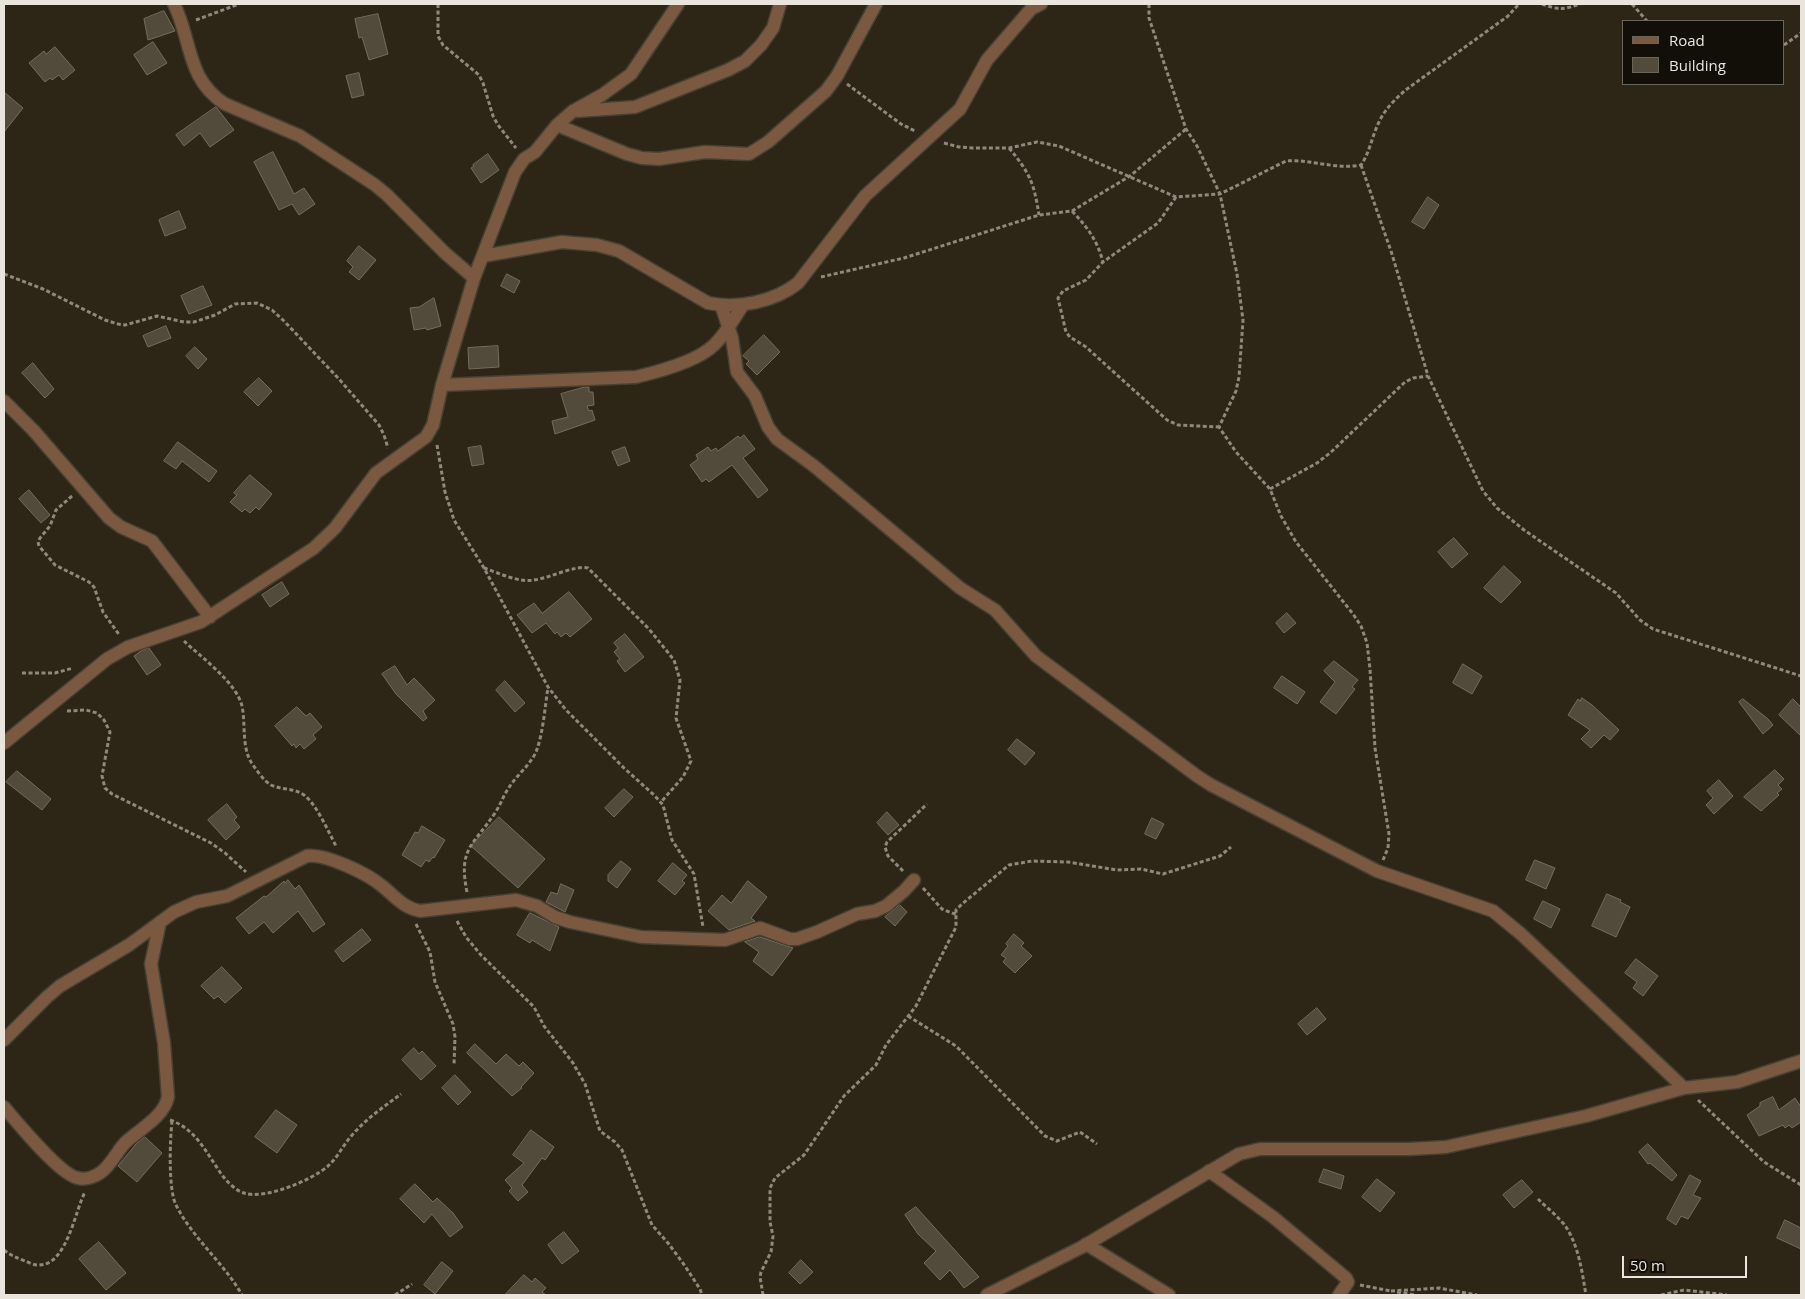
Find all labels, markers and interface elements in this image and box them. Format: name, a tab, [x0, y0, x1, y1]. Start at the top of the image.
legend	[1622, 20, 1785, 85]
text: Road	[1669, 30, 1705, 50]
text: Building	[1669, 55, 1726, 75]
scale bar	[1625, 1246, 1750, 1278]
text: 50 m	[1630, 1255, 1665, 1275]

